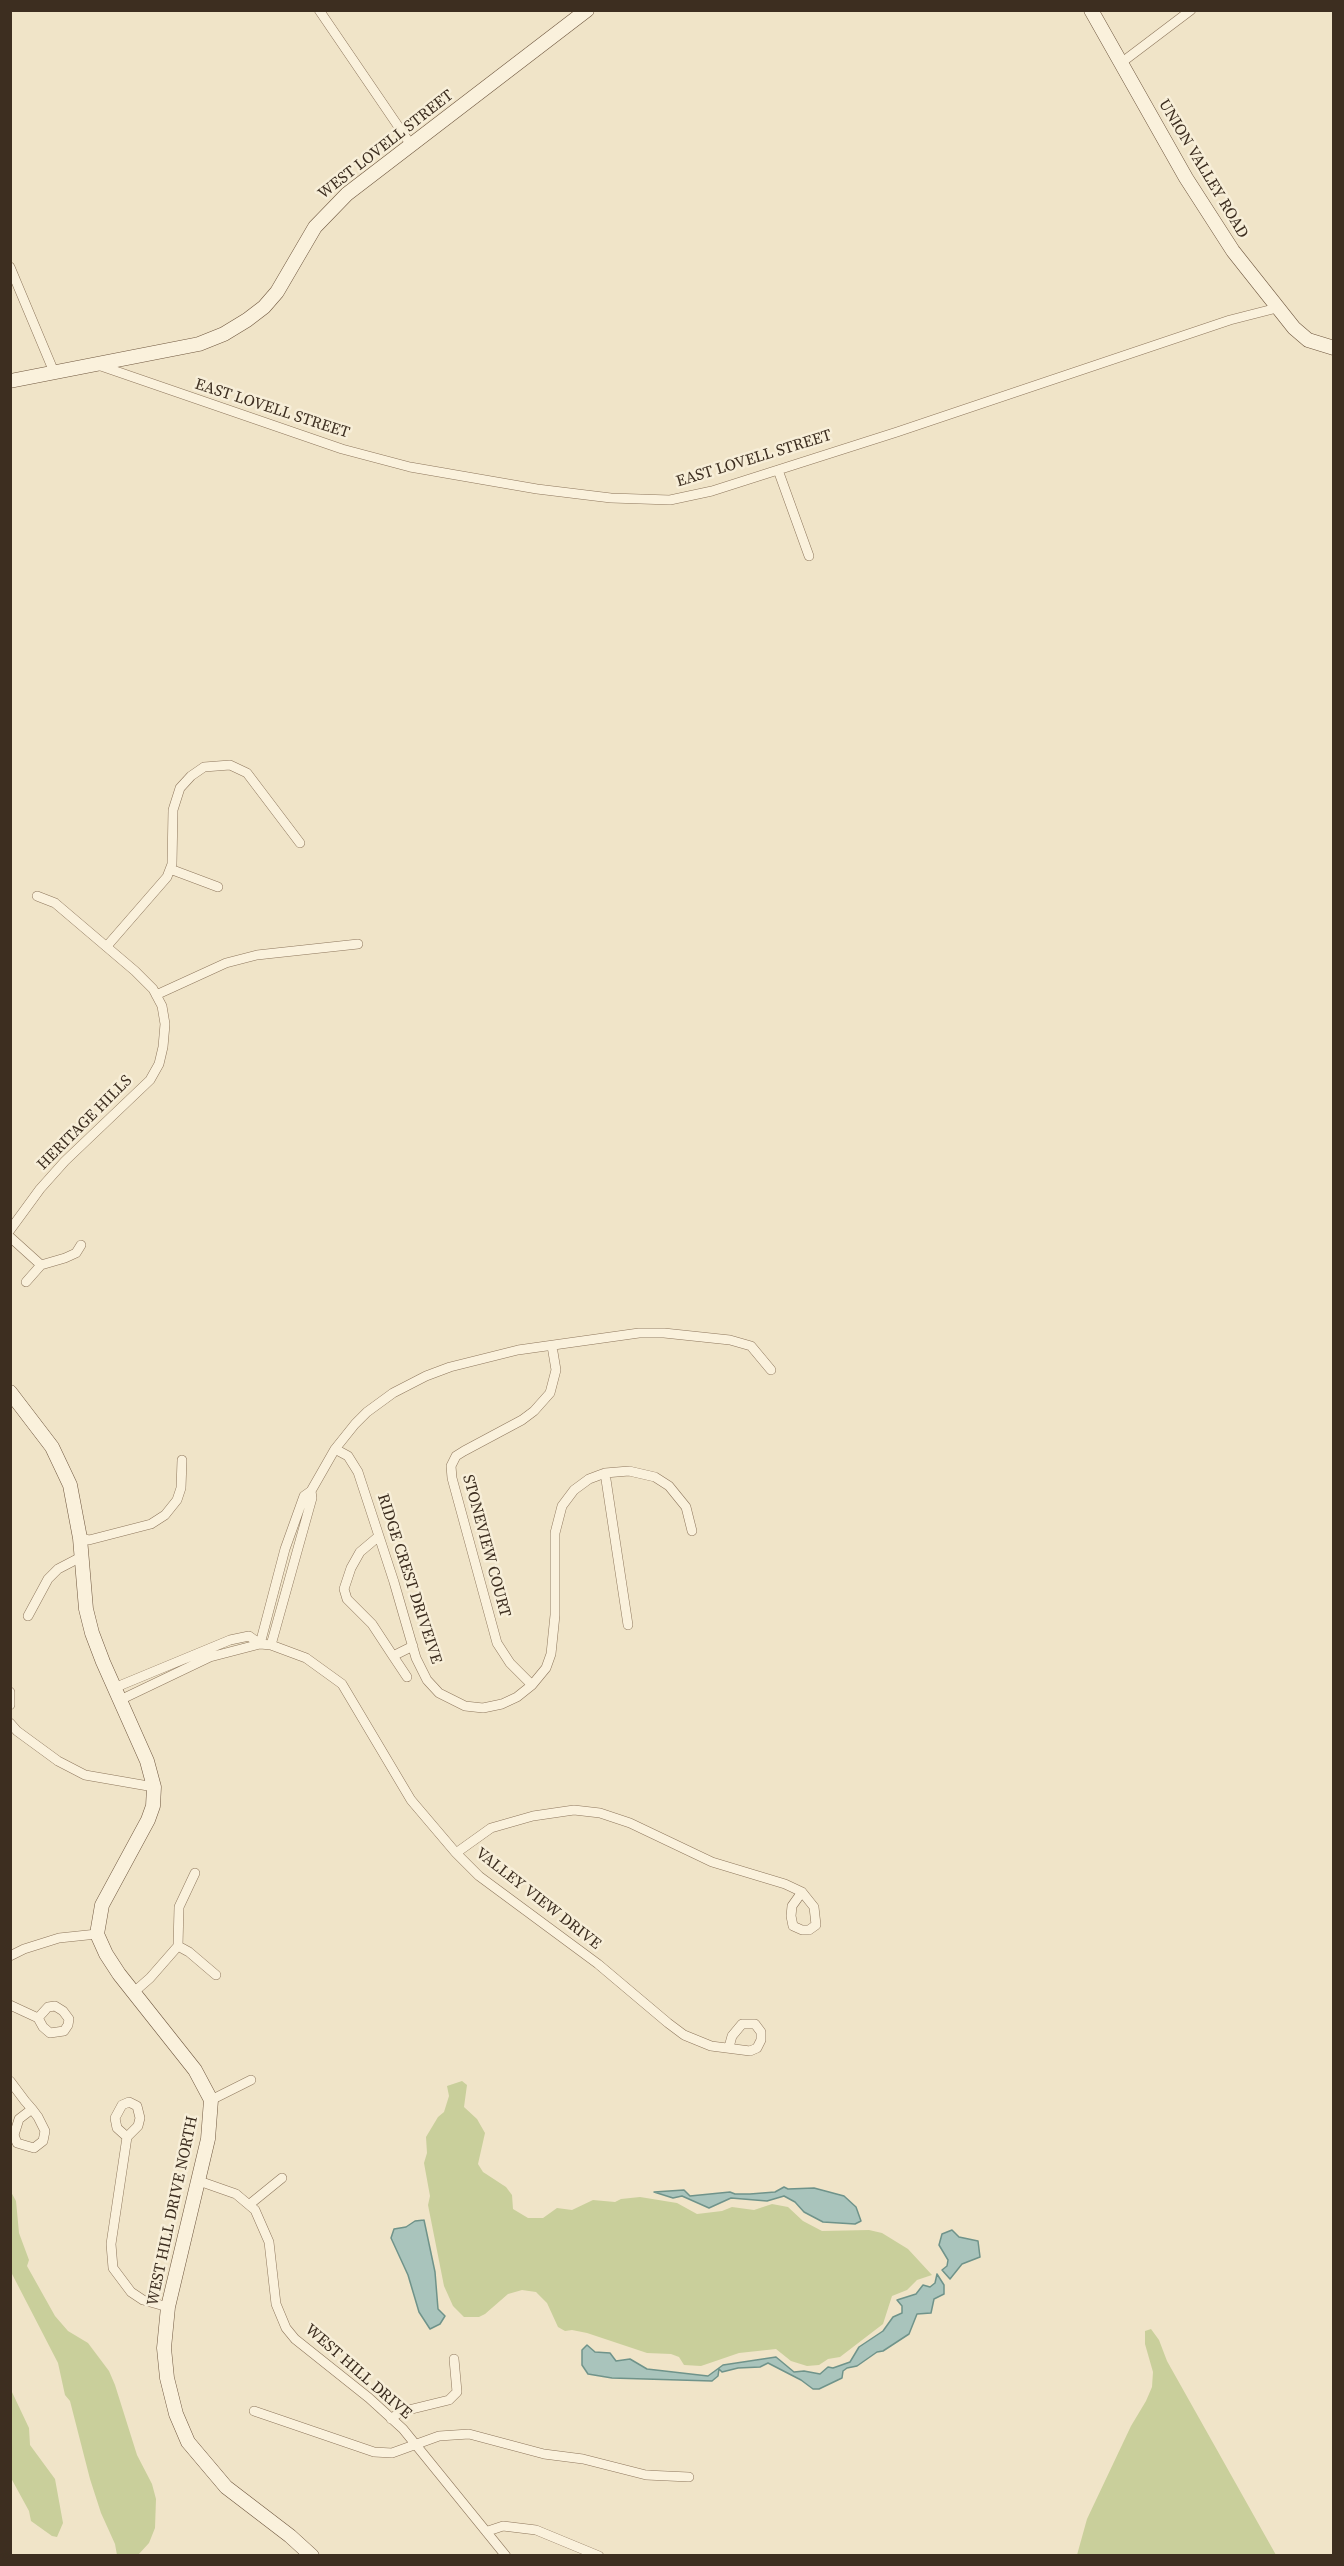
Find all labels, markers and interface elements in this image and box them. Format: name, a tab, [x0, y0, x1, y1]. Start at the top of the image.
street label: WEST LOVELL STREET	[315, 86, 457, 204]
street label: UNION VALLEY ROAD	[1154, 96, 1252, 242]
street label: EAST LOVELL STREET	[192, 375, 352, 443]
street label: EAST LOVELL STREET	[674, 426, 834, 492]
street label: HERITAGE HILLS	[33, 1071, 137, 1175]
street label: STONEVIEW COURT	[458, 1473, 514, 1619]
street label: RIDGE CREST DRIVEIVE	[372, 1492, 446, 1666]
street label: VALLEY VIEW DRIVE	[471, 1844, 605, 1954]
street label: WEST HILL DRIVE NORTH	[143, 2114, 203, 2308]
street label: WEST HILL DRIVE	[301, 2320, 415, 2424]

